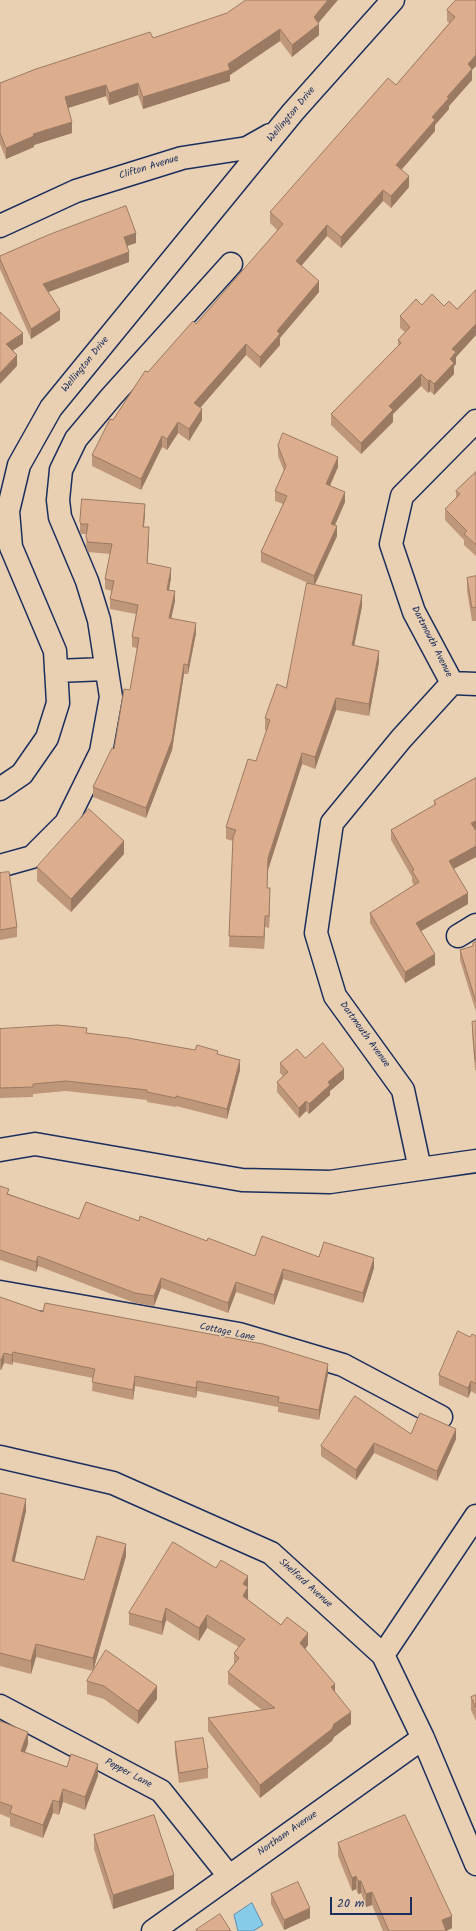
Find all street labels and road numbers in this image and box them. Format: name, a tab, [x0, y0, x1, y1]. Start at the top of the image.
street label: Wellington Drive	[265, 85, 319, 145]
street label: Clifton Avenue	[118, 153, 180, 183]
street label: Wellington Drive	[60, 335, 112, 395]
street label: Dartmouth Avenue	[408, 604, 454, 680]
street label: Dartmouth Avenue	[336, 1000, 392, 1070]
street label: Cottage Lane	[198, 1321, 256, 1345]
street label: Shelford Avenue	[276, 1557, 334, 1611]
street label: Pepper Lane	[103, 1757, 153, 1791]
street label: Northam Avenue	[256, 1809, 320, 1859]

